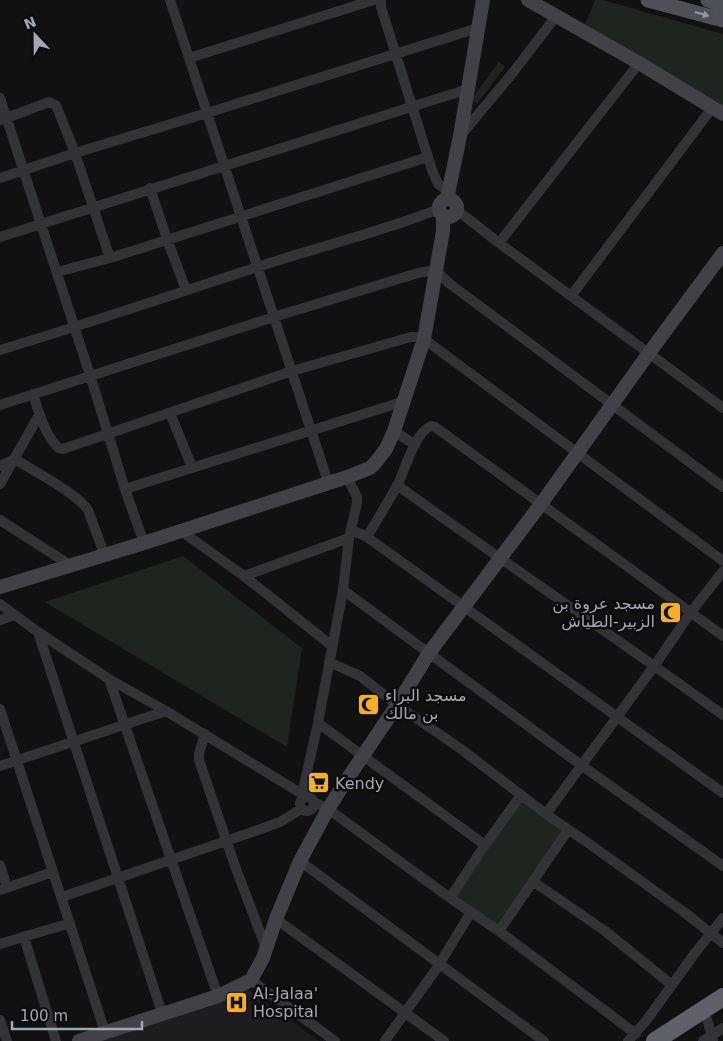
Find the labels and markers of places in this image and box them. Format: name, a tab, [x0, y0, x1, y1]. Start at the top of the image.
place label: مسجد عروة بن الزبير-الطياش	[552, 594, 655, 632]
mosque icon: مسجد عروة بن الزبير-الطياش	[659, 600, 683, 624]
place label: مسجد البراء بن مالك	[385, 686, 467, 724]
mosque icon: مسجد البراء بن مالك	[357, 692, 381, 716]
supermarket icon: Kendy	[307, 771, 331, 795]
place label: Kendy	[335, 774, 384, 793]
place label: Al-Jalaa' Hospital	[253, 984, 318, 1021]
hospital icon: Al-Jalaa' Hospital	[225, 990, 249, 1014]

